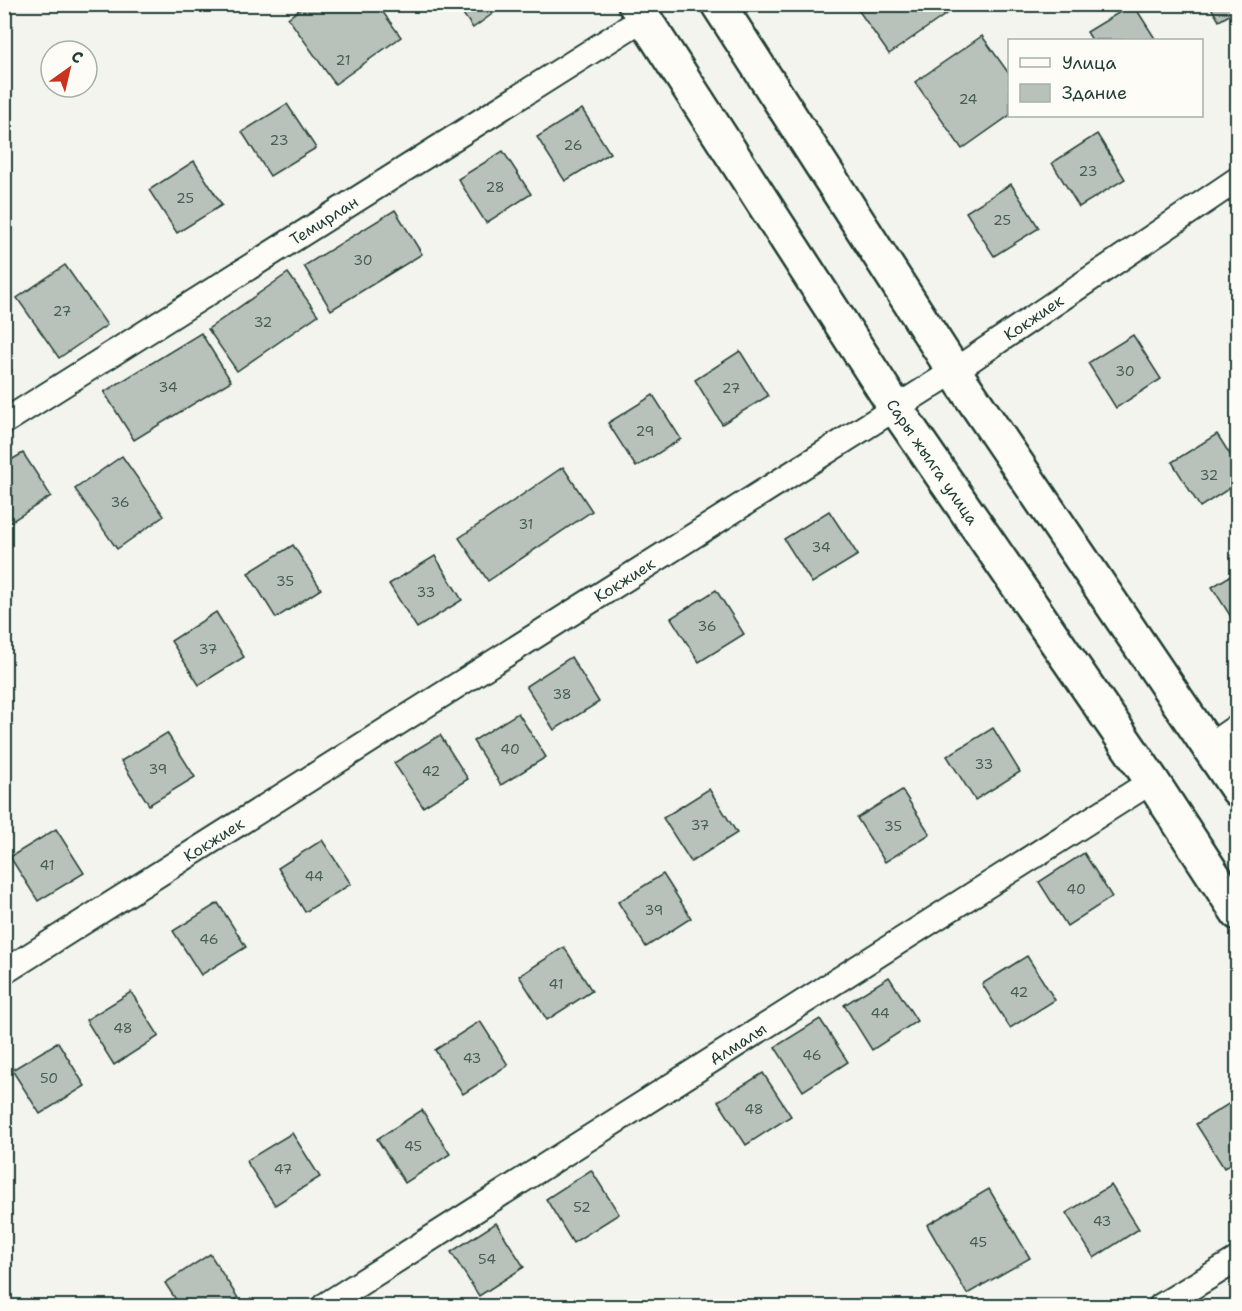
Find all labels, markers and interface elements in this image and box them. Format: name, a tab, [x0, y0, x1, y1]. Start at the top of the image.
north arrow	[39, 39, 99, 99]
legend	[1008, 39, 1203, 117]
text: С	[67, 46, 87, 69]
house number: 21	[336, 51, 350, 69]
text: Улица	[1062, 51, 1116, 75]
text: Здание	[1062, 81, 1127, 105]
house number: 24	[959, 90, 978, 108]
house number: 23	[270, 131, 288, 149]
house number: 26	[564, 136, 583, 154]
house number: 23	[1079, 162, 1097, 180]
house number: 28	[485, 178, 505, 196]
house number: 25	[176, 189, 194, 207]
street label: Темирлан	[285, 191, 362, 250]
house number: 25	[993, 211, 1011, 229]
house number: 30	[353, 251, 373, 269]
street label: Кокжиек	[999, 289, 1068, 345]
house number: 27	[53, 302, 71, 320]
house number: 32	[254, 313, 272, 331]
house number: 30	[1115, 362, 1135, 380]
house number: 34	[158, 378, 178, 396]
house number: 27	[722, 379, 740, 397]
street label: Сары жылга улица	[882, 395, 983, 529]
house number: 29	[636, 422, 654, 440]
house number: 32	[1200, 466, 1218, 484]
house number: 36	[110, 493, 130, 511]
house number: 31	[519, 515, 533, 533]
house number: 34	[811, 538, 831, 556]
street label: Кокжиек	[590, 552, 659, 607]
house number: 35	[276, 572, 294, 590]
house number: 33	[417, 583, 435, 601]
house number: 36	[697, 617, 717, 635]
house number: 37	[199, 640, 217, 658]
house number: 38	[552, 685, 572, 703]
house number: 40	[500, 740, 520, 758]
house number: 33	[975, 755, 993, 773]
house number: 39	[149, 760, 167, 778]
house number: 42	[422, 762, 440, 780]
street label: Кокжиек	[179, 812, 248, 866]
house number: 37	[691, 816, 709, 834]
house number: 35	[884, 817, 902, 835]
house number: 41	[40, 856, 54, 874]
house number: 44	[304, 867, 324, 885]
house number: 40	[1066, 880, 1086, 898]
house number: 39	[645, 901, 663, 919]
house number: 46	[199, 930, 219, 948]
house number: 41	[549, 975, 563, 993]
house number: 42	[1010, 983, 1028, 1001]
house number: 44	[870, 1004, 890, 1022]
street label: Алмалы	[705, 1018, 770, 1070]
house number: 48	[113, 1019, 133, 1037]
house number: 46	[802, 1046, 822, 1064]
house number: 43	[463, 1049, 481, 1067]
house number: 50	[40, 1069, 58, 1087]
house number: 48	[744, 1100, 764, 1118]
house number: 45	[404, 1137, 422, 1155]
house number: 47	[274, 1160, 292, 1178]
house number: 52	[573, 1198, 591, 1216]
house number: 43	[1093, 1212, 1111, 1230]
house number: 45	[969, 1233, 987, 1251]
house number: 54	[478, 1250, 496, 1268]

